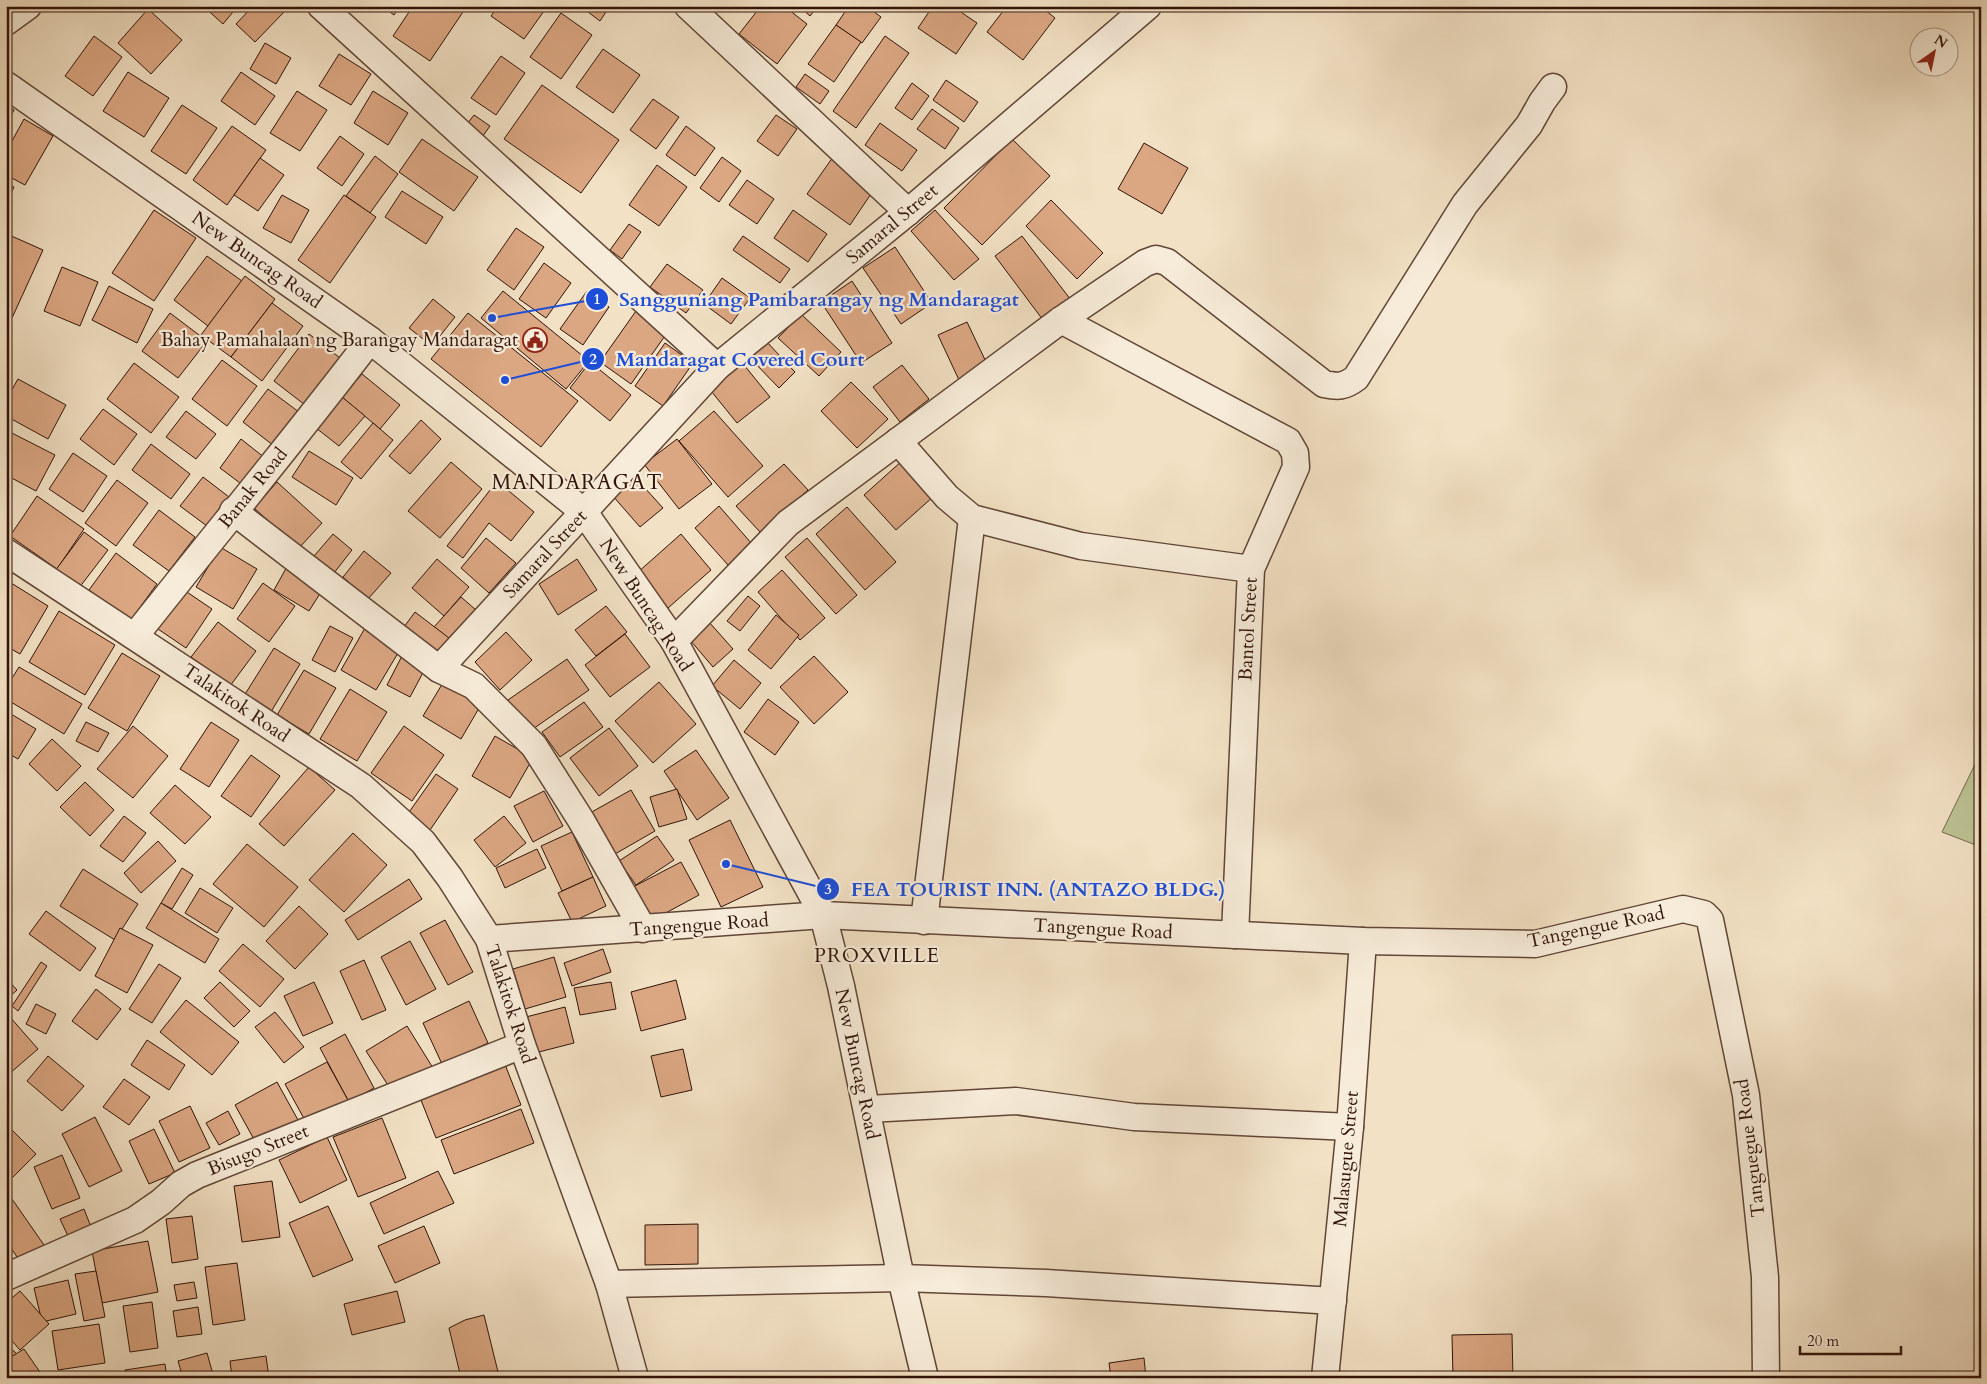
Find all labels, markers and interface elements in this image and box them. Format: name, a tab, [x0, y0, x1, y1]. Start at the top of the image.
north arrow	[1910, 28, 1960, 78]
text: N	[1931, 30, 1951, 53]
street label: Samaral Street	[840, 178, 944, 270]
street label: New Buncag Road	[187, 205, 327, 315]
callout: Sangguniang Pambarangay ng Mandaragat	[584, 282, 1029, 317]
text: Sangguniang Pambarangay ng Mandaragat	[619, 286, 1019, 313]
text: 1	[593, 289, 601, 309]
place label: Bahay Pamahalaan ng Barangay Mandaragat	[161, 327, 518, 353]
public building icon: Bahay Pamahalaan ng Barangay Mandaragat	[522, 327, 548, 353]
callout: Mandaragat Covered Court	[581, 341, 875, 376]
text: Mandaragat Covered Court	[616, 346, 864, 373]
text: 2	[589, 349, 597, 369]
street label: Banak Road	[212, 442, 294, 534]
district label: MANDARAGAT	[491, 468, 663, 497]
street label: Samaral Street	[497, 504, 593, 604]
street label: New Buncag Road	[593, 533, 699, 677]
street label: Bantol Street	[1232, 576, 1264, 682]
street label: Talakitok Road	[177, 658, 295, 748]
callout: FEA TOURIST INN. (ANTAZO BLDG.)	[815, 871, 1235, 906]
text: FEA TOURIST INN. (ANTAZO BLDG.)	[851, 876, 1225, 903]
text: 3	[824, 879, 832, 899]
street label: Tangengue Road	[1525, 900, 1667, 954]
street label: Tangengue Road	[628, 907, 770, 943]
street label: Tangengue Road	[1033, 912, 1173, 946]
street label: Talakitok Road	[478, 941, 542, 1067]
district label: PROXVILLE	[814, 942, 940, 969]
street label: New Buncag Road	[828, 986, 886, 1142]
street label: Tanguegue Road	[1729, 1077, 1771, 1219]
street label: Malasugue Street	[1327, 1090, 1365, 1228]
street label: Bisugo Street	[204, 1118, 312, 1182]
scale bar	[1800, 1324, 1901, 1356]
text: 20 m	[1807, 1331, 1839, 1351]

